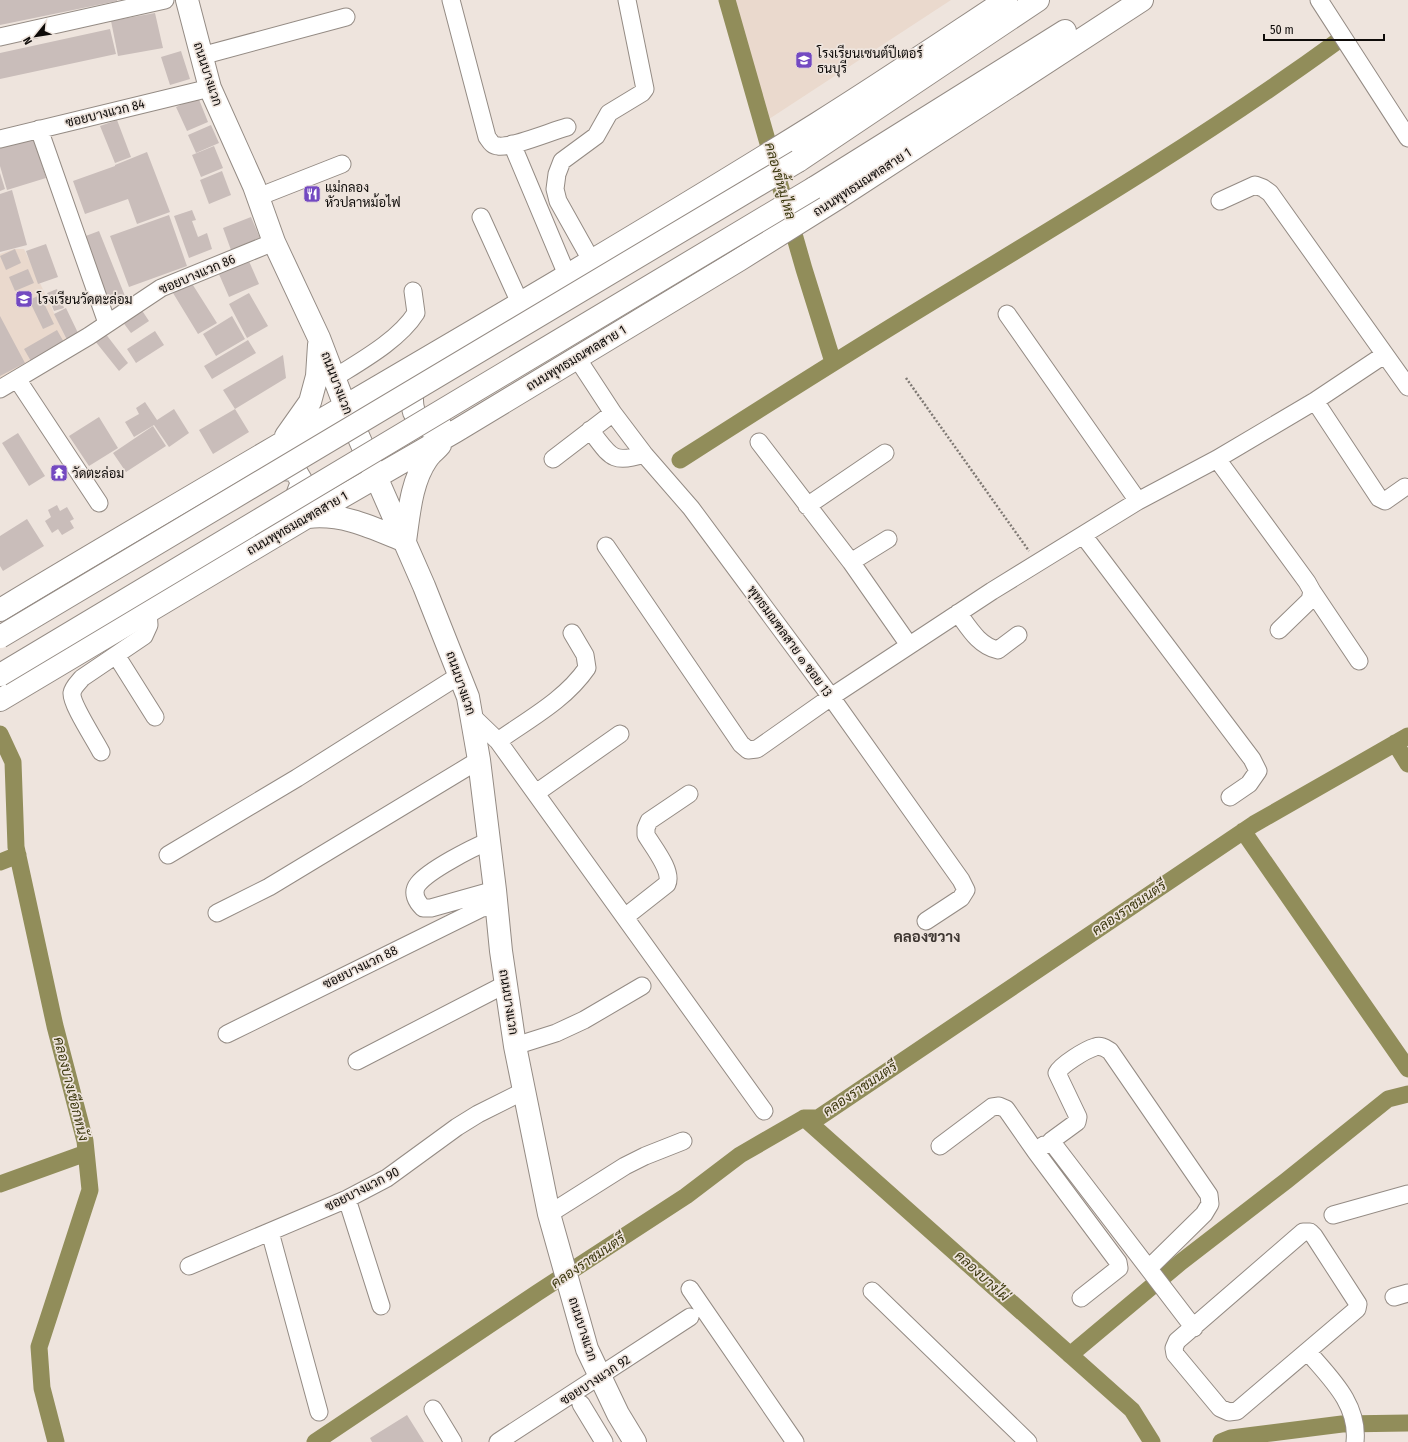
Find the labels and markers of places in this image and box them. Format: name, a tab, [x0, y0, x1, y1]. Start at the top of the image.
place label: โรงเรียนเซนต์ปีเตอร์ ธนบุรี	[816, 44, 923, 78]
school or university icon: โรงเรียนเซนต์ปีเตอร์ ธนบุรี	[794, 50, 814, 70]
place label: แม่กลอง หัวปลาหม้อไฟ	[325, 180, 401, 210]
restaurant icon: แม่กลอง หัวปลาหม้อไฟ	[302, 184, 322, 204]
school or university icon: โรงเรียนวัดตะล่อม	[14, 289, 34, 309]
place label: โรงเรียนวัดตะล่อม	[36, 290, 133, 307]
temple icon: วัดตะล่อม	[49, 463, 69, 483]
place label: วัดตะล่อม	[72, 466, 124, 481]

